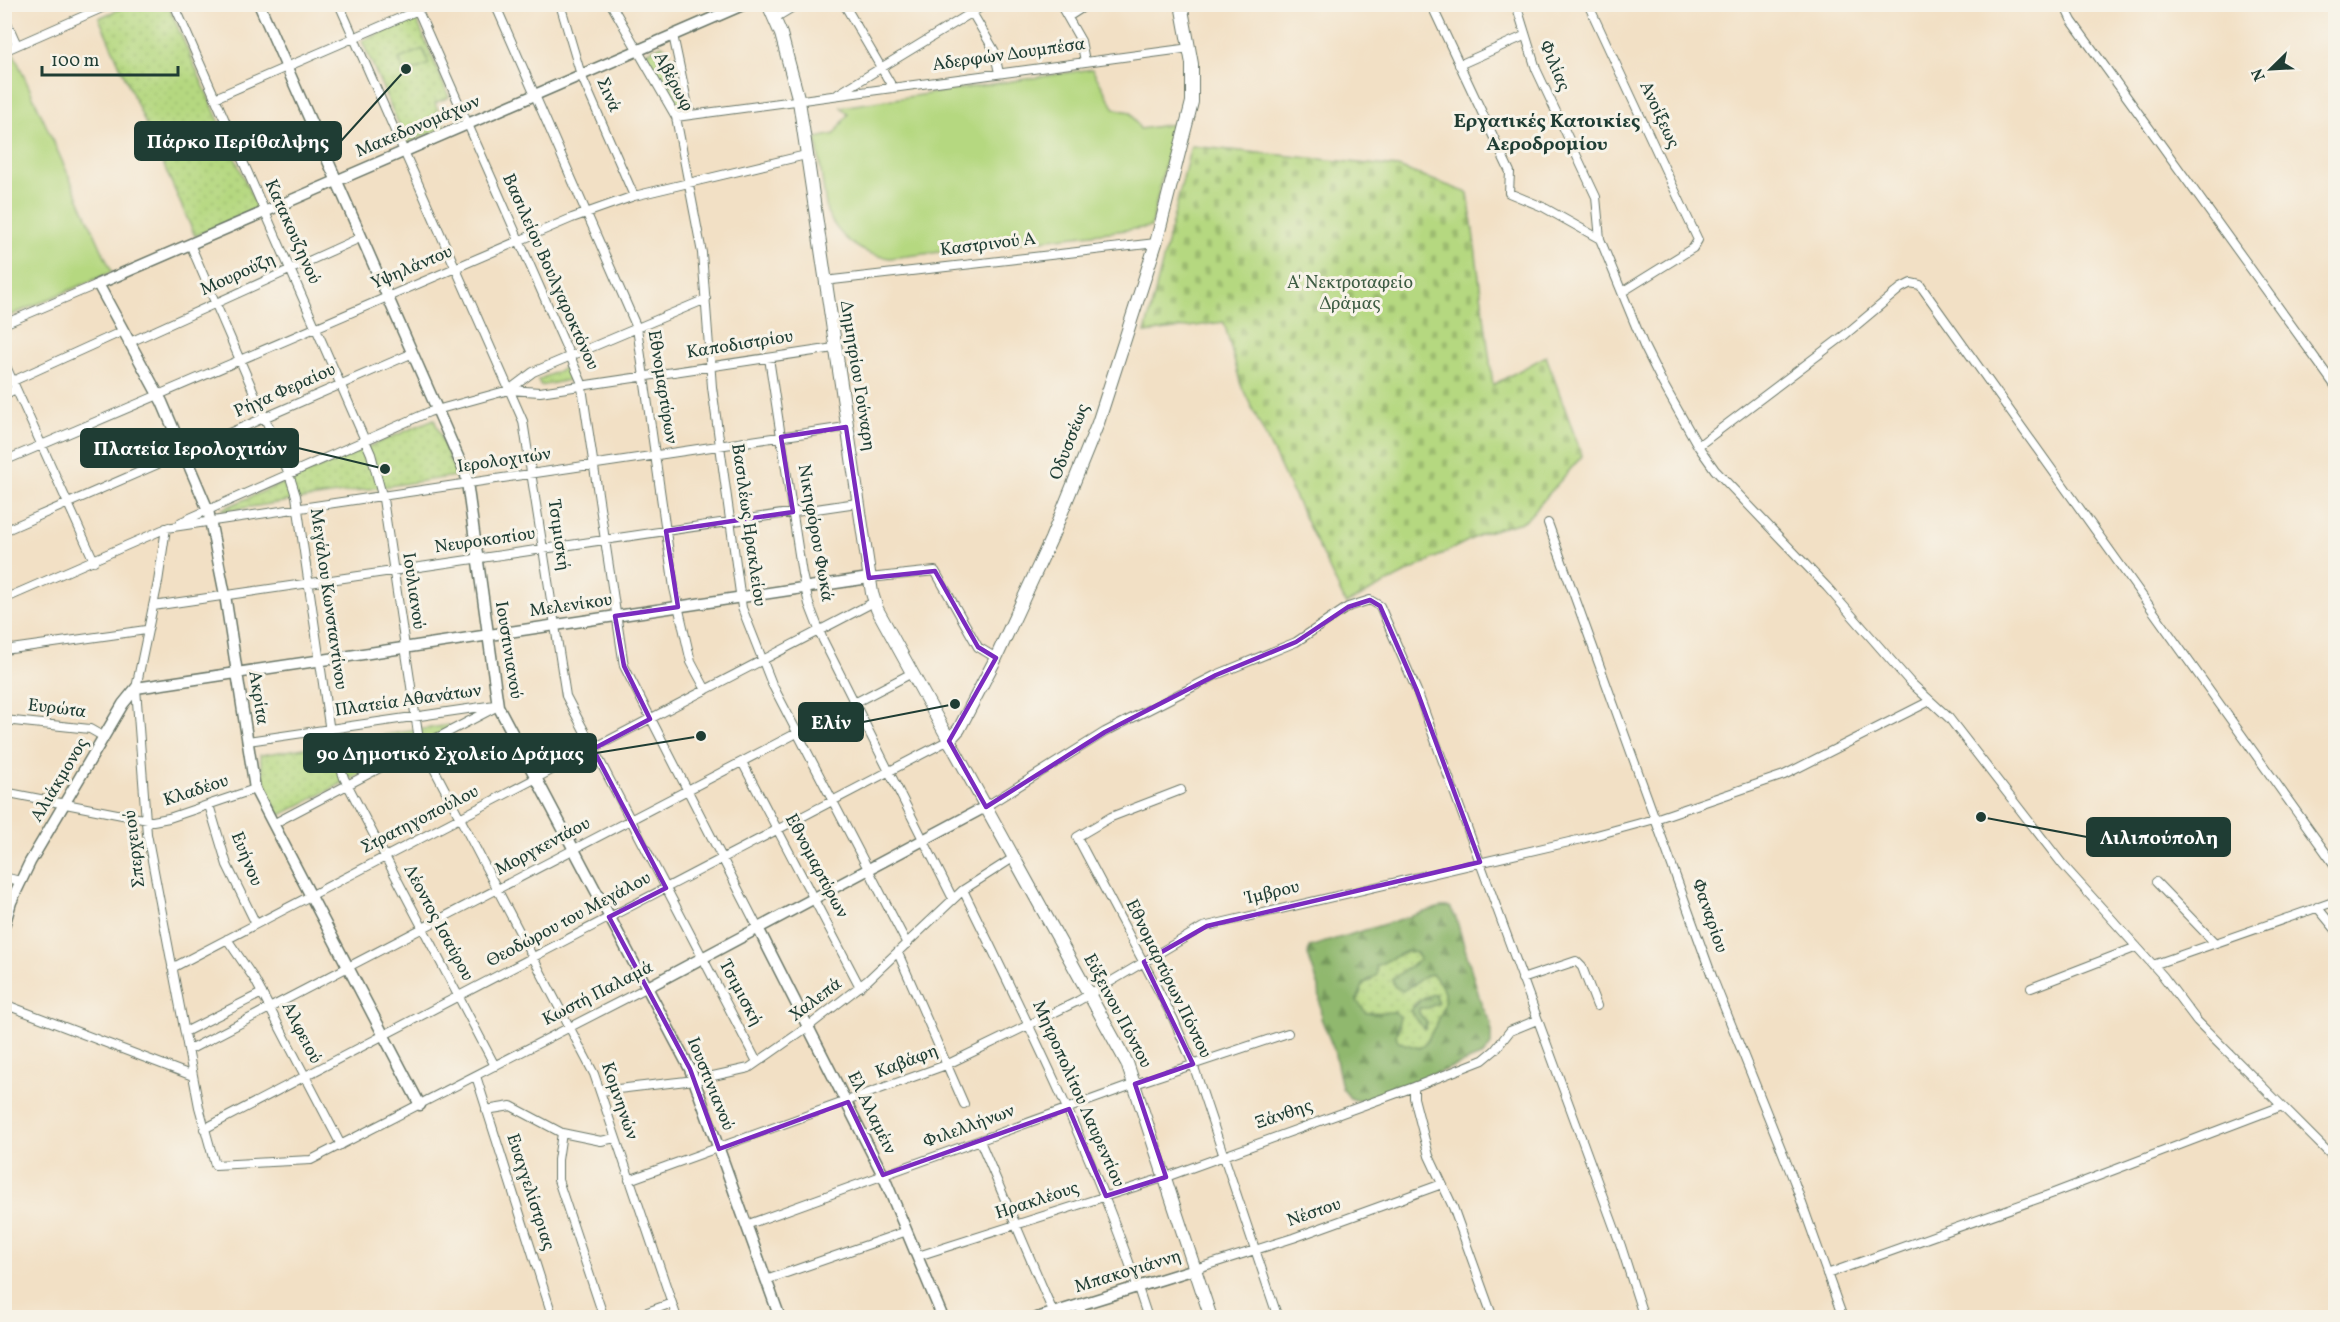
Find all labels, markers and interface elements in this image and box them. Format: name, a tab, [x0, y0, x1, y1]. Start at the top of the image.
street label: Αδερφών Δουμπέσα	[931, 32, 1087, 78]
street label: Φιλίας	[1532, 37, 1576, 95]
scale bar	[42, 39, 178, 77]
north arrow	[2241, 39, 2301, 99]
street label: Αβέρωφ	[647, 48, 699, 116]
text: 100 m	[51, 49, 100, 74]
text: N	[2247, 64, 2272, 84]
street label: Σινά	[589, 74, 627, 116]
street label: Ανοίξεως	[1633, 77, 1685, 153]
street label: Μακεδονομάχων	[352, 89, 484, 164]
district label: Εργατικές Κατοικίες Αεροδρομίου	[1454, 108, 1640, 159]
callout: Πάρκο Περίθαλψης	[135, 122, 341, 160]
text: Πάρκο Περίθαλψης	[147, 129, 329, 157]
street label: Βασιλείου Βουλγαροκτόνου	[495, 170, 605, 374]
street label: Κατακουζηνού	[258, 176, 326, 288]
street label: Καστρινού Α	[939, 227, 1038, 263]
street label: Υψηλάντου	[367, 240, 457, 296]
street label: Μουρούζη	[196, 247, 280, 303]
park label: Α' Νεκτροταφείο Δράμας	[1287, 271, 1413, 317]
street label: Δημητρίου Γούναρη	[833, 299, 881, 453]
street label: Καποδιστρίου	[685, 324, 795, 366]
street label: Εθνομαρτύρων	[641, 328, 683, 446]
street label: Ρήγα Φεραίου	[230, 357, 340, 425]
street label: Οδυσσέως	[1044, 400, 1096, 484]
callout: Πλατεία Ιερολοχιτών	[81, 429, 298, 467]
text: Πλατεία Ιερολοχιτών	[93, 436, 287, 464]
street label: Ιερολοχιτών	[456, 442, 553, 480]
street label: Βασιλέως Ηρακλείου	[724, 442, 772, 608]
street label: Νικηφόρου Φωκά	[791, 462, 839, 604]
street label: Τσιμισκή	[541, 497, 575, 573]
street label: Μεγάλου Κωνσταντίνου	[303, 507, 353, 691]
street label: Νευροκοπίου	[433, 522, 537, 560]
street label: Ιουλιανού	[395, 551, 431, 631]
street label: Μελενίκου	[528, 588, 614, 624]
street label: Ιουστινιανού	[488, 599, 528, 701]
street label: Ακρίτα	[241, 669, 275, 727]
street label: Πλατεία Αθανάτων	[333, 678, 483, 724]
street label: Ευρώτα	[26, 693, 88, 725]
callout: Ελίν	[799, 703, 863, 741]
text: Ελίν	[811, 710, 851, 738]
street label: Αλιάκμονος	[25, 733, 95, 827]
callout: 9ο Δημοτικό Σχολείο Δράμας	[304, 734, 596, 772]
text: 9ο Δημοτικό Σχολείο Δράμας	[316, 741, 584, 769]
street label: Κλαδέου	[160, 769, 232, 813]
street label: Στρατηγοπούλου	[357, 780, 483, 860]
street label: Σπερχειού	[118, 809, 152, 889]
street label: Εθνομαρτύρων	[778, 809, 854, 923]
street label: Μοργκεντάου	[491, 811, 595, 883]
callout: Λιλιπούπολη	[2087, 818, 2230, 856]
text: Λιλιπούπολη	[2100, 825, 2218, 853]
street label: Ευήνου	[224, 828, 268, 890]
street label: Λέοντος Ισαύρου	[397, 860, 479, 986]
street label: Θεοδώρου του Μεγάλου	[482, 866, 656, 974]
street label: Ίμβρου	[1242, 875, 1302, 912]
street label: Φαναρίου	[1685, 876, 1733, 956]
street label: Εθνομαρτύρων Πόντου	[1119, 895, 1217, 1063]
street label: Εύξεινου Πόντου	[1076, 949, 1158, 1073]
street label: Κωστή Παλαμά	[538, 955, 658, 1033]
street label: Τσιμισκή	[712, 955, 768, 1031]
street label: Χαλεπά	[784, 972, 848, 1028]
street label: Μητροπολίτου Λαυρεντίου	[1026, 997, 1130, 1191]
street label: Αλφειού	[275, 998, 327, 1068]
street label: Ιουστινιανού	[680, 1034, 740, 1134]
street label: Καβάφη	[872, 1039, 942, 1085]
street label: Κομνηνών	[594, 1059, 644, 1143]
street label: Ελ Αλαμέιν	[840, 1067, 902, 1159]
street label: Ξάνθης	[1252, 1094, 1316, 1136]
street label: Φιλελλήνων	[920, 1099, 1019, 1155]
street label: Ευαγγελίστριας	[499, 1130, 561, 1254]
street label: Ηρακλέους	[992, 1176, 1082, 1226]
street label: Νέστου	[1284, 1192, 1344, 1234]
street label: Μπακογιάννη	[1072, 1244, 1184, 1300]

